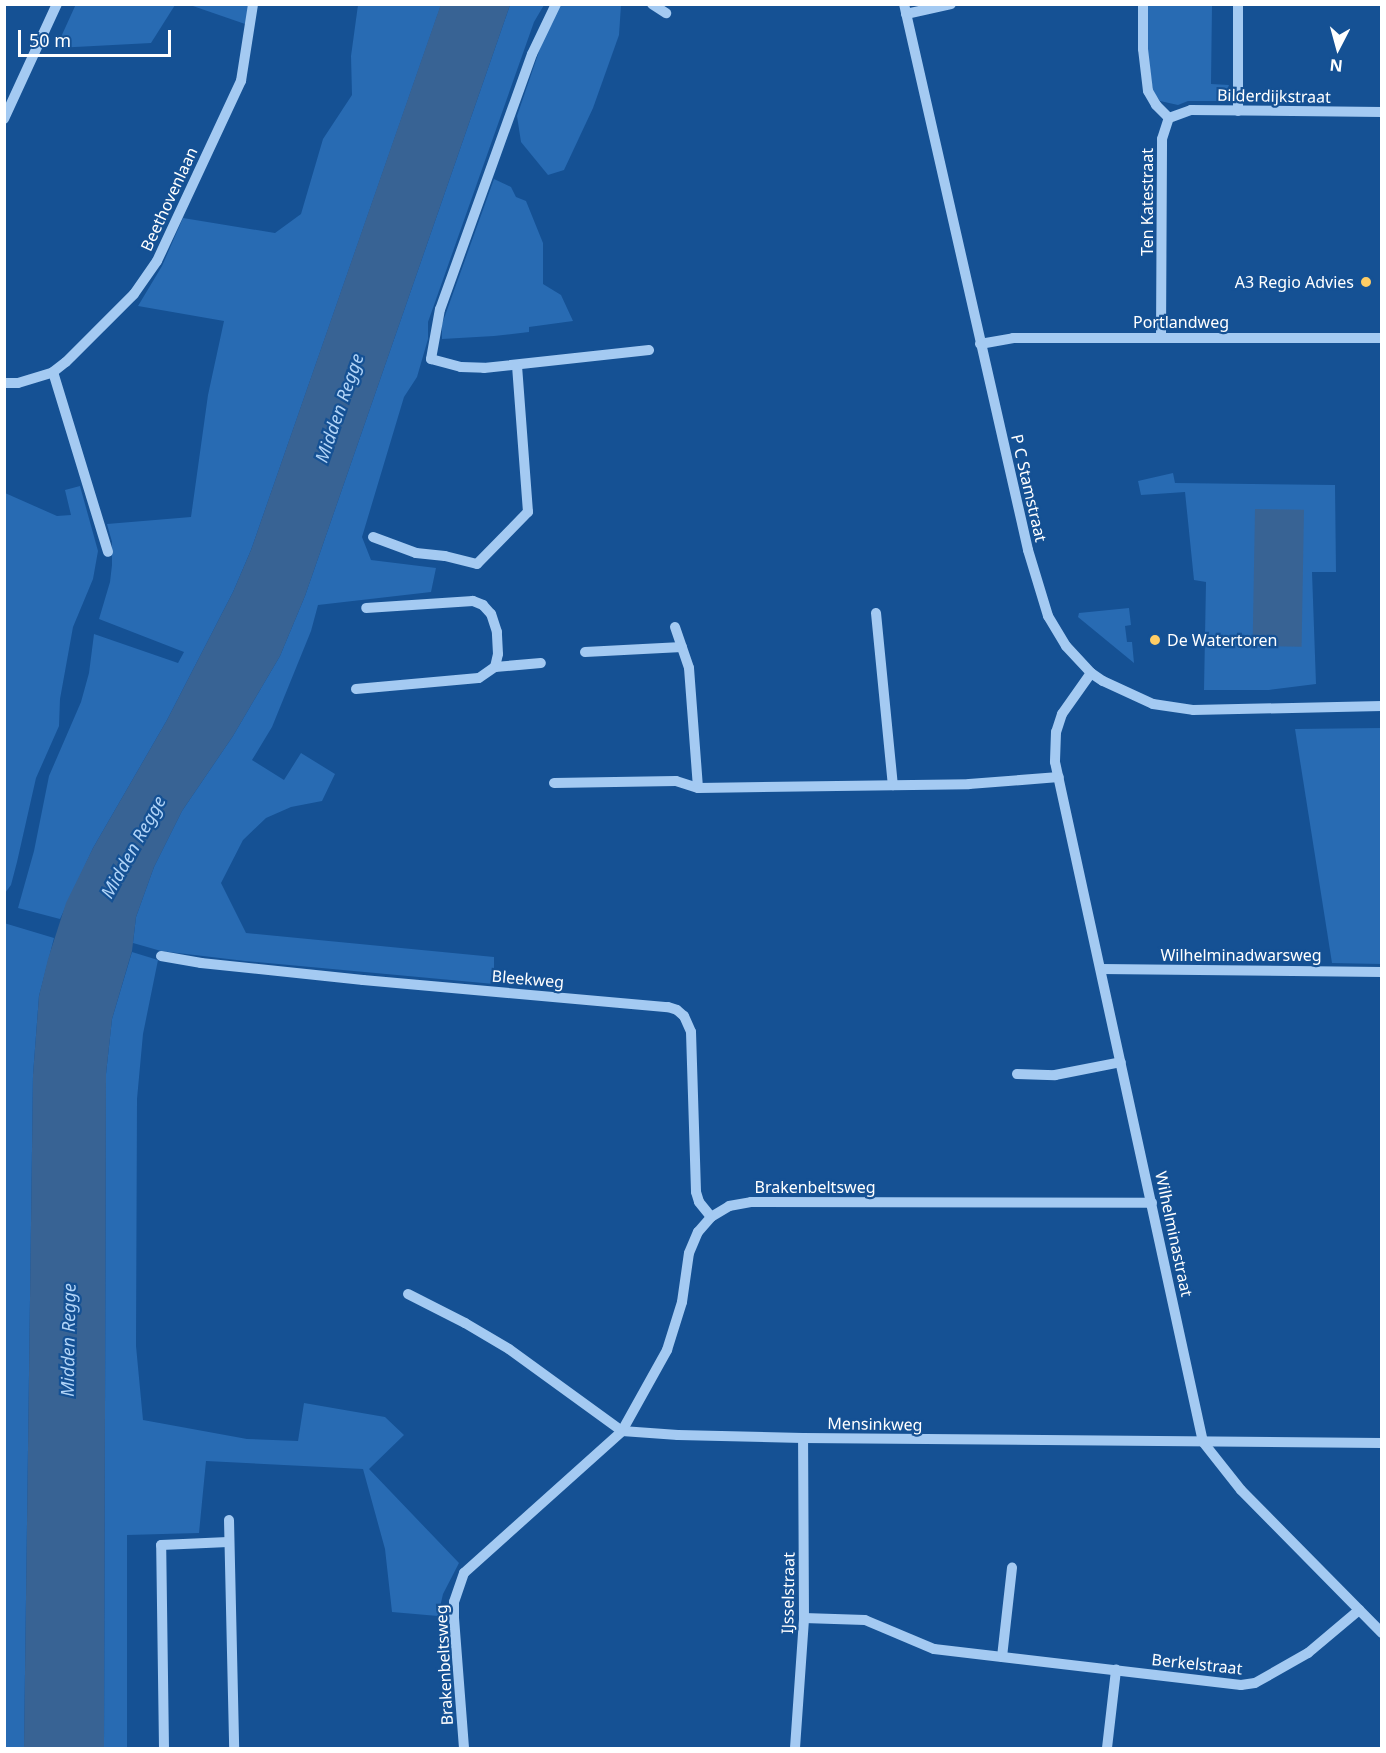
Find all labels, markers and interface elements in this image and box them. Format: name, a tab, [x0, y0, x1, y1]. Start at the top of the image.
scale bar	[21, 18, 174, 56]
north arrow	[1308, 18, 1368, 78]
text: 50 m	[29, 28, 71, 52]
text: N	[1329, 54, 1344, 78]
street label: Bilderdijkstraat	[1217, 85, 1331, 107]
street label: Beethovenlaan	[137, 144, 201, 254]
street label: Ten Katestraat	[1137, 148, 1157, 256]
place label: A3 Regio Advies	[1235, 272, 1354, 292]
marker: A3 Regio Advies	[1359, 275, 1373, 289]
street label: Portlandweg	[1133, 312, 1229, 332]
water label: Midden Regge	[310, 351, 368, 465]
street label: P C Stamstraat	[1007, 432, 1051, 544]
place label: De Watertoren	[1167, 630, 1277, 650]
marker: De Watertoren	[1148, 633, 1162, 647]
water label: Midden Regge	[96, 792, 170, 902]
street label: Wilhelminadwarsweg	[1160, 945, 1322, 965]
street label: Bleekweg	[491, 966, 565, 992]
street label: Wilhelminastraat	[1151, 1170, 1197, 1298]
street label: Brakenbeltsweg	[755, 1177, 875, 1197]
water label: Midden Regge	[56, 1283, 80, 1397]
street label: Mensinkweg	[827, 1414, 923, 1434]
street label: IJsselstraat	[778, 1552, 798, 1634]
street label: Brakenbeltsweg	[431, 1604, 457, 1726]
street label: Berkelstraat	[1151, 1650, 1243, 1678]

